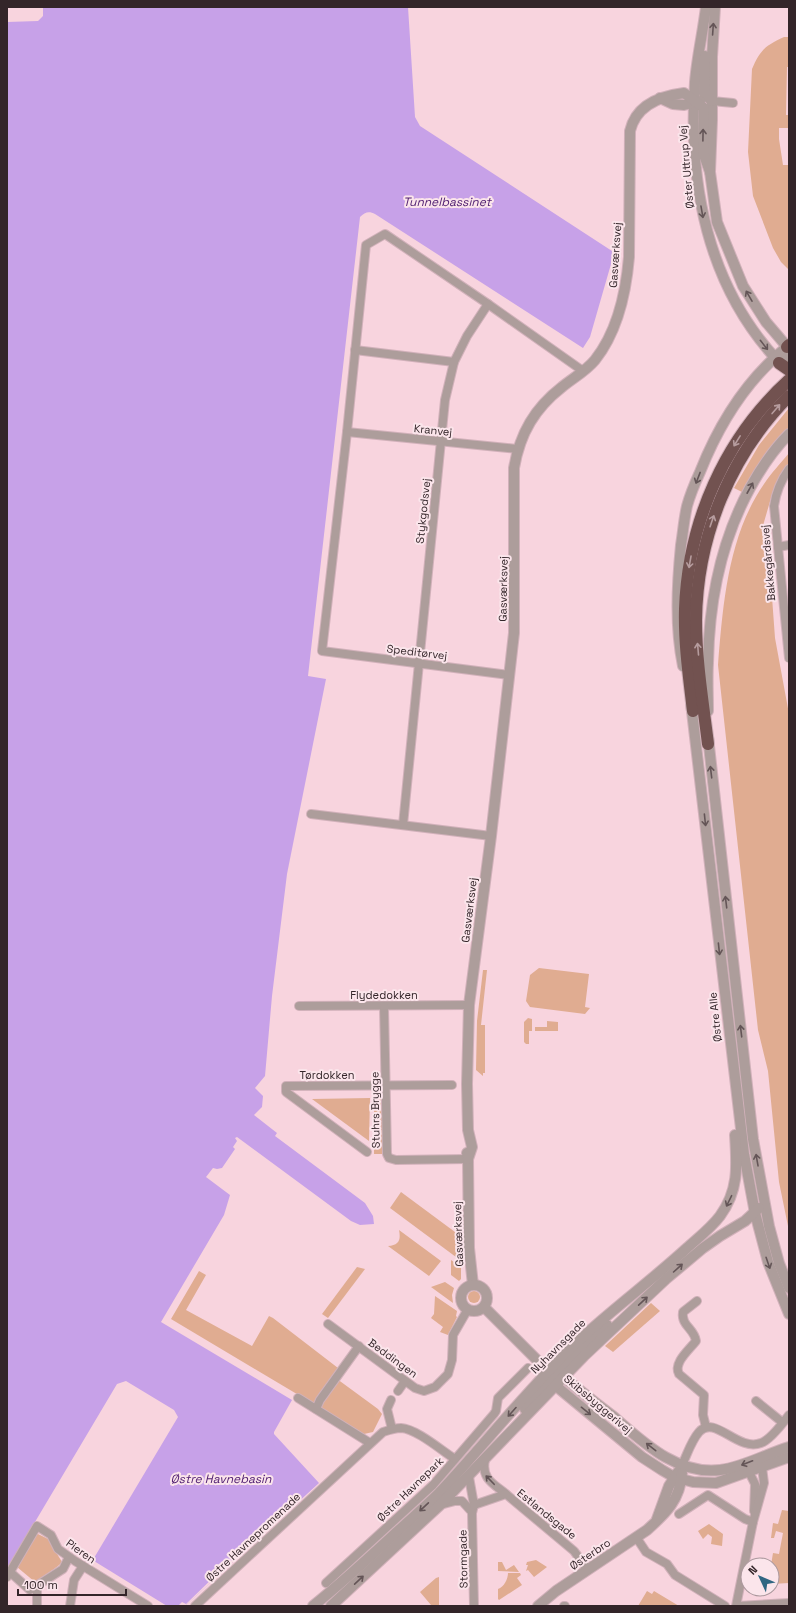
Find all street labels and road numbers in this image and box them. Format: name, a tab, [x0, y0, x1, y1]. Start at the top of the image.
street label: Øster Uttrup Vej	[675, 124, 697, 209]
street label: Gasværksvej	[606, 222, 624, 288]
street label: Kranvej	[413, 421, 453, 439]
street label: Stykgodsvej	[413, 477, 433, 544]
street label: Bakkegårdsvej	[758, 524, 778, 602]
street label: Gasværksvej	[495, 556, 511, 622]
street label: Speditørvej	[386, 641, 448, 663]
street label: Gasværksvej	[458, 876, 480, 943]
street label: Flydedokken	[350, 988, 418, 1002]
street label: Østre Alle	[705, 991, 725, 1043]
street label: Tørdokken	[300, 1068, 354, 1082]
street label: Stuhrs Brygge	[367, 1072, 383, 1148]
street label: Gasværksvej	[450, 1201, 466, 1267]
street label: Nyhavnsgade	[528, 1316, 588, 1376]
street label: Beddingen	[366, 1335, 420, 1381]
street label: Skibsbyggerivej	[561, 1371, 635, 1437]
street label: Østre Havnepark	[374, 1454, 446, 1524]
street label: Estlandsgade	[514, 1486, 580, 1542]
street label: Østre Havnepromenade	[203, 1490, 303, 1584]
street label: Stormgade	[455, 1529, 471, 1589]
street label: Østerbro	[567, 1535, 613, 1573]
street label: Pieren	[63, 1536, 99, 1566]

